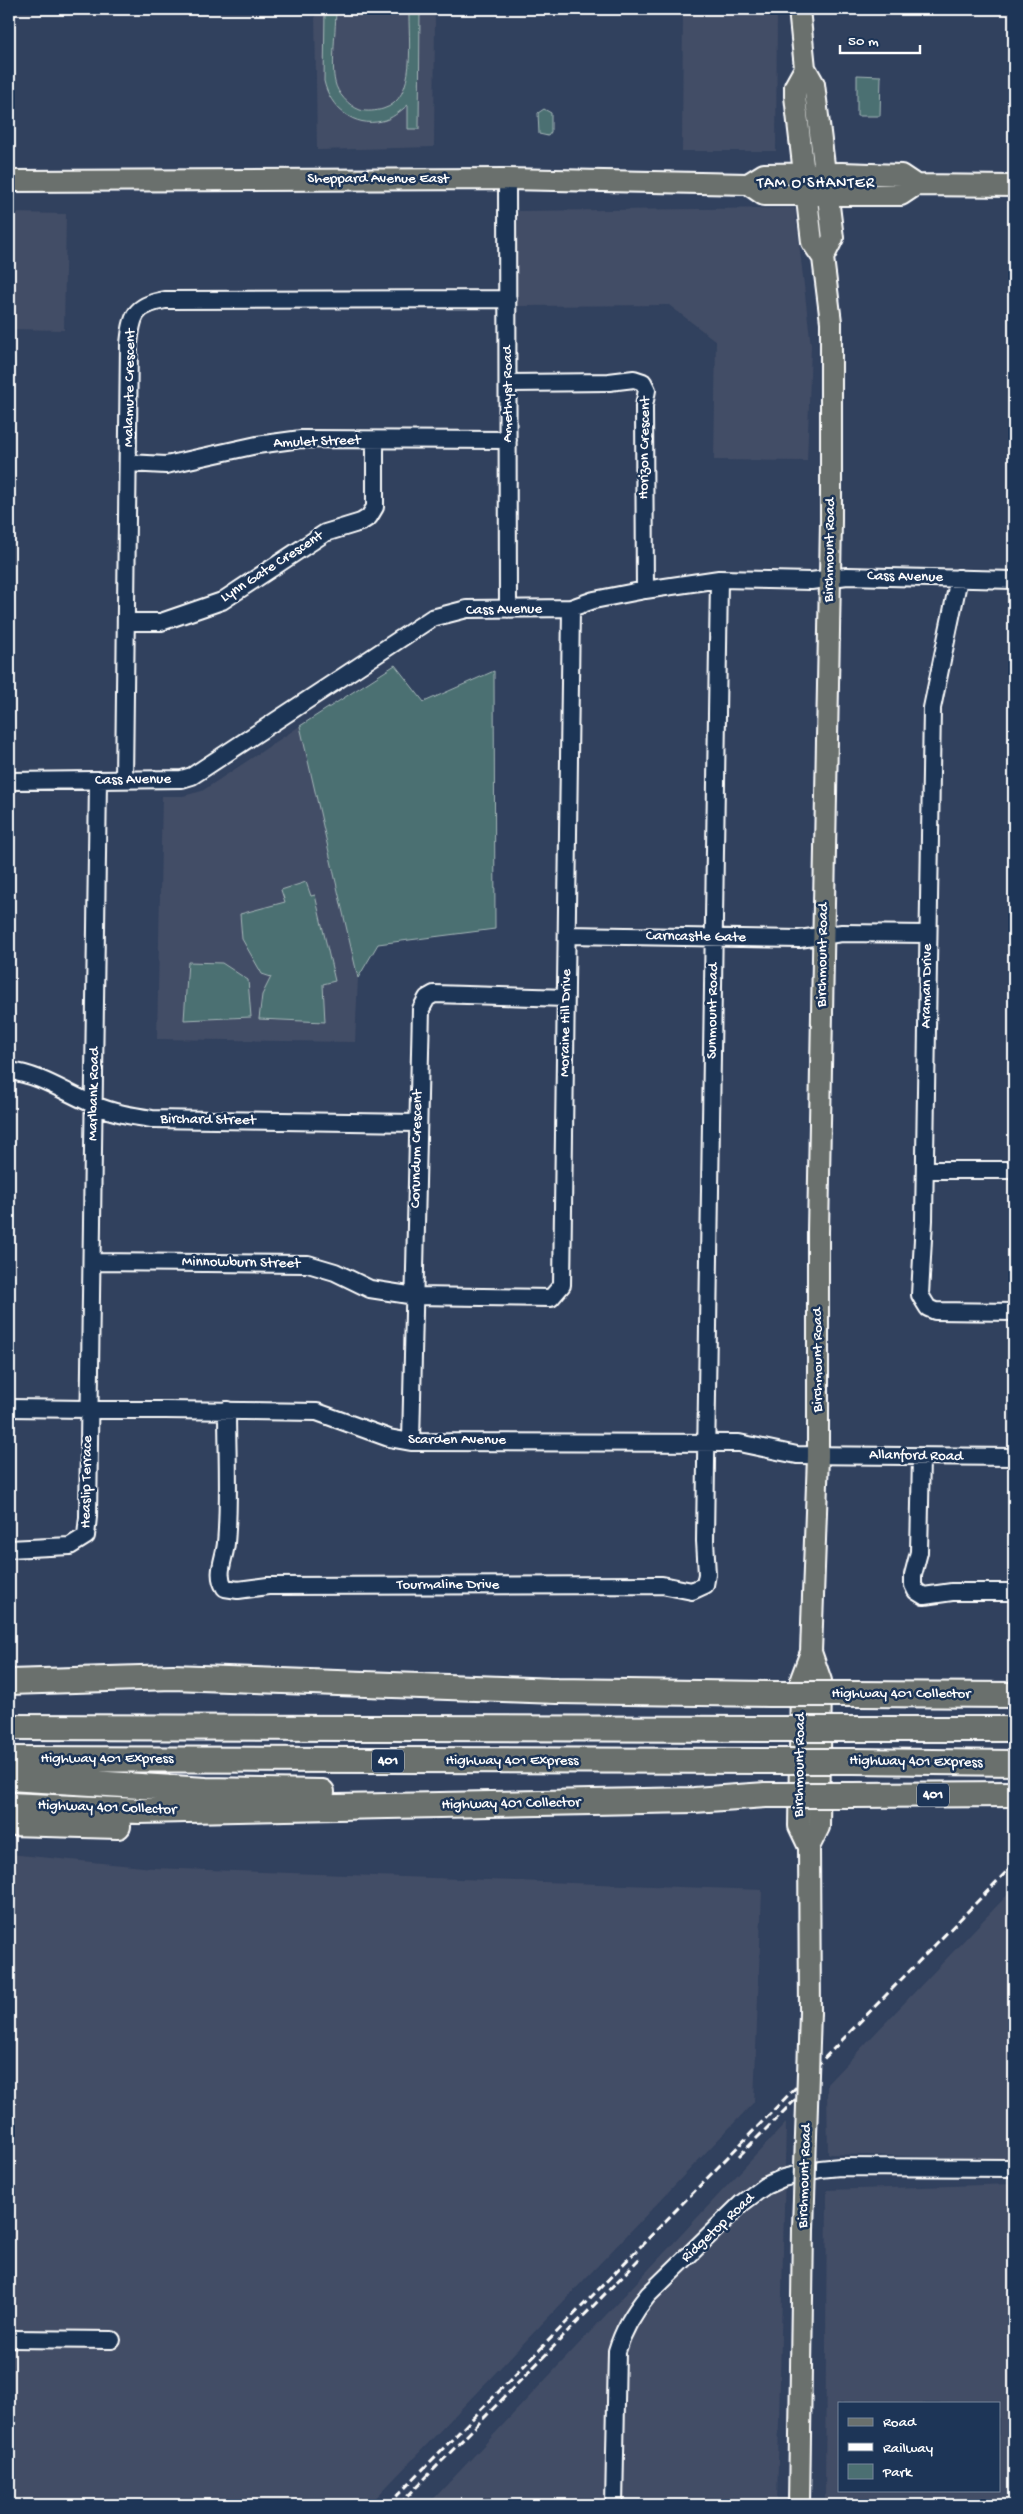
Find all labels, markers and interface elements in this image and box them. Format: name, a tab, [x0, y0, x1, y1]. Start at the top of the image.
scale bar	[840, 22, 920, 54]
text: 50 m	[848, 33, 879, 51]
street label: Sheppard Avenue East	[307, 170, 451, 188]
district label: TAM O'SHANTER	[756, 175, 875, 194]
street label: Malamute Crescent	[120, 327, 140, 447]
street label: Amethyst Road	[499, 344, 517, 442]
street label: Horizon Crescent	[635, 395, 655, 500]
street label: Amulet Street	[273, 431, 363, 453]
street label: Birchmount Road	[820, 496, 840, 603]
street label: Lynn Gate Crescent	[217, 526, 328, 607]
street label: Cass Avenue	[867, 567, 943, 587]
street label: Cass Avenue	[466, 600, 542, 620]
street label: Cass Avenue	[95, 770, 171, 790]
street label: Birchmount Road	[813, 901, 833, 1008]
street label: Carncastle Gate	[646, 927, 747, 947]
street label: Araman Drive	[917, 943, 937, 1029]
street label: Sunmount Road	[703, 962, 723, 1059]
street label: Moraine Hill Drive	[556, 969, 576, 1077]
street label: Marlbank Road	[84, 1046, 104, 1141]
street label: Corundum Crescent	[407, 1088, 427, 1208]
street label: Birchard Street	[159, 1110, 258, 1130]
street label: Minnowburn Street	[182, 1253, 302, 1273]
street label: Birchmount Road	[809, 1307, 827, 1413]
street label: Scarden Avenue	[408, 1431, 506, 1449]
street label: Heaslip Terrace	[77, 1435, 97, 1529]
street label: Allanford Road	[869, 1446, 964, 1466]
street label: Tourmaline Drive	[396, 1576, 500, 1594]
street label: Highway 401 Collector	[831, 1685, 972, 1703]
street label: Birchmount Road	[790, 1711, 810, 1818]
street label: Highway 401 Express	[40, 1750, 174, 1768]
road number: 401	[372, 1750, 404, 1772]
street label: Highway 401 Express	[445, 1752, 579, 1770]
street label: Highway 401 Express	[849, 1752, 983, 1772]
road number: 401	[917, 1784, 949, 1806]
street label: Highway 401 Collector	[441, 1794, 582, 1814]
street label: Highway 401 Collector	[37, 1797, 179, 1819]
street label: Birchmount Road	[794, 2122, 816, 2229]
street label: Ridgetop Road	[678, 2189, 759, 2267]
legend	[838, 2402, 1000, 2492]
text: Road	[883, 2414, 917, 2432]
text: Railway	[883, 2440, 934, 2458]
text: Park	[882, 2464, 913, 2482]

